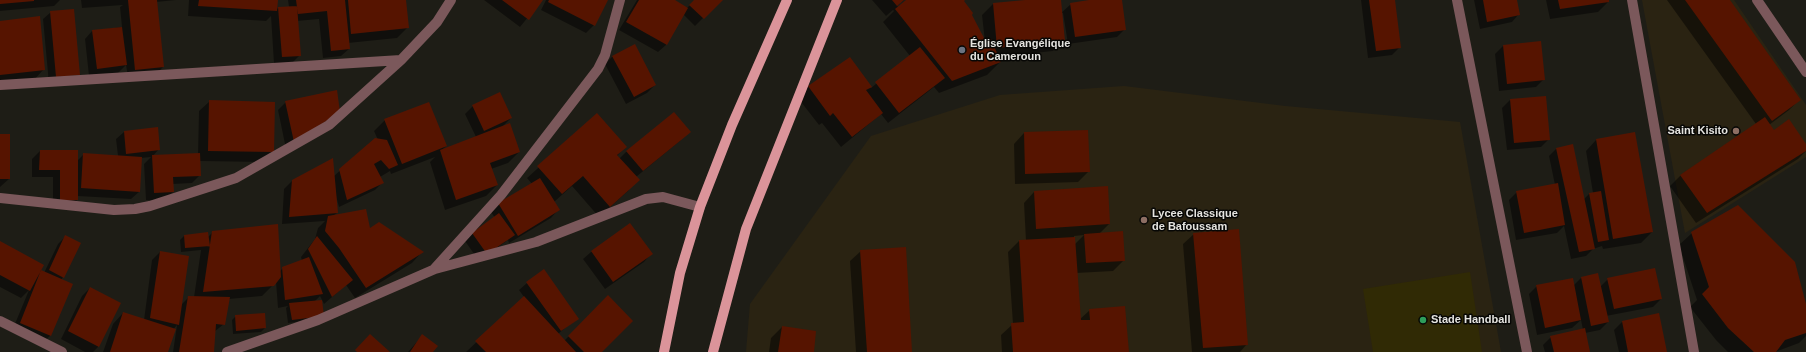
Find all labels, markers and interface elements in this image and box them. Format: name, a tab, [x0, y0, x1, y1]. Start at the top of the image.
place label: Église Evangélique du Cameroun	[970, 37, 1070, 63]
marker: Église Evangélique du Cameroun	[957, 45, 967, 55]
place label: Saint Kisito	[1667, 124, 1728, 138]
marker: Saint Kisito	[1731, 126, 1741, 136]
place label: Lycee Classique de Bafoussam	[1152, 207, 1238, 233]
marker: Lycee Classique de Bafoussam	[1139, 215, 1149, 225]
place label: Stade Handball	[1431, 313, 1510, 327]
marker: Stade Handball	[1418, 315, 1428, 325]

